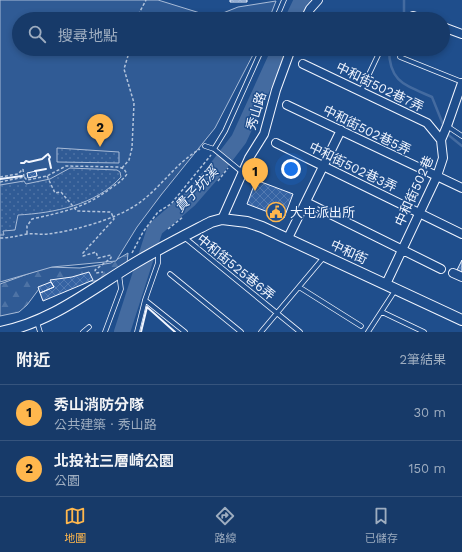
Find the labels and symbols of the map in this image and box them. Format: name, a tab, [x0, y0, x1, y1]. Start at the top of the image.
street label: 中和街502巷7弄	[334, 59, 426, 115]
street label: 秀山路	[243, 90, 269, 132]
street label: 中和街502巷5弄	[321, 102, 413, 158]
pin: 2	[87, 114, 113, 147]
street label: 中和街502巷3弄	[307, 139, 399, 195]
street label: 中和街502巷	[392, 154, 436, 228]
pin: 1	[242, 158, 268, 191]
your location	[281, 159, 301, 179]
water label: 貴子坑溪	[171, 162, 222, 215]
public building icon: 大屯派出所	[265, 201, 287, 223]
place label: 大屯派出所	[290, 205, 355, 220]
street label: 中和街525巷6弄	[194, 231, 278, 303]
street label: 中和街	[328, 237, 370, 267]

